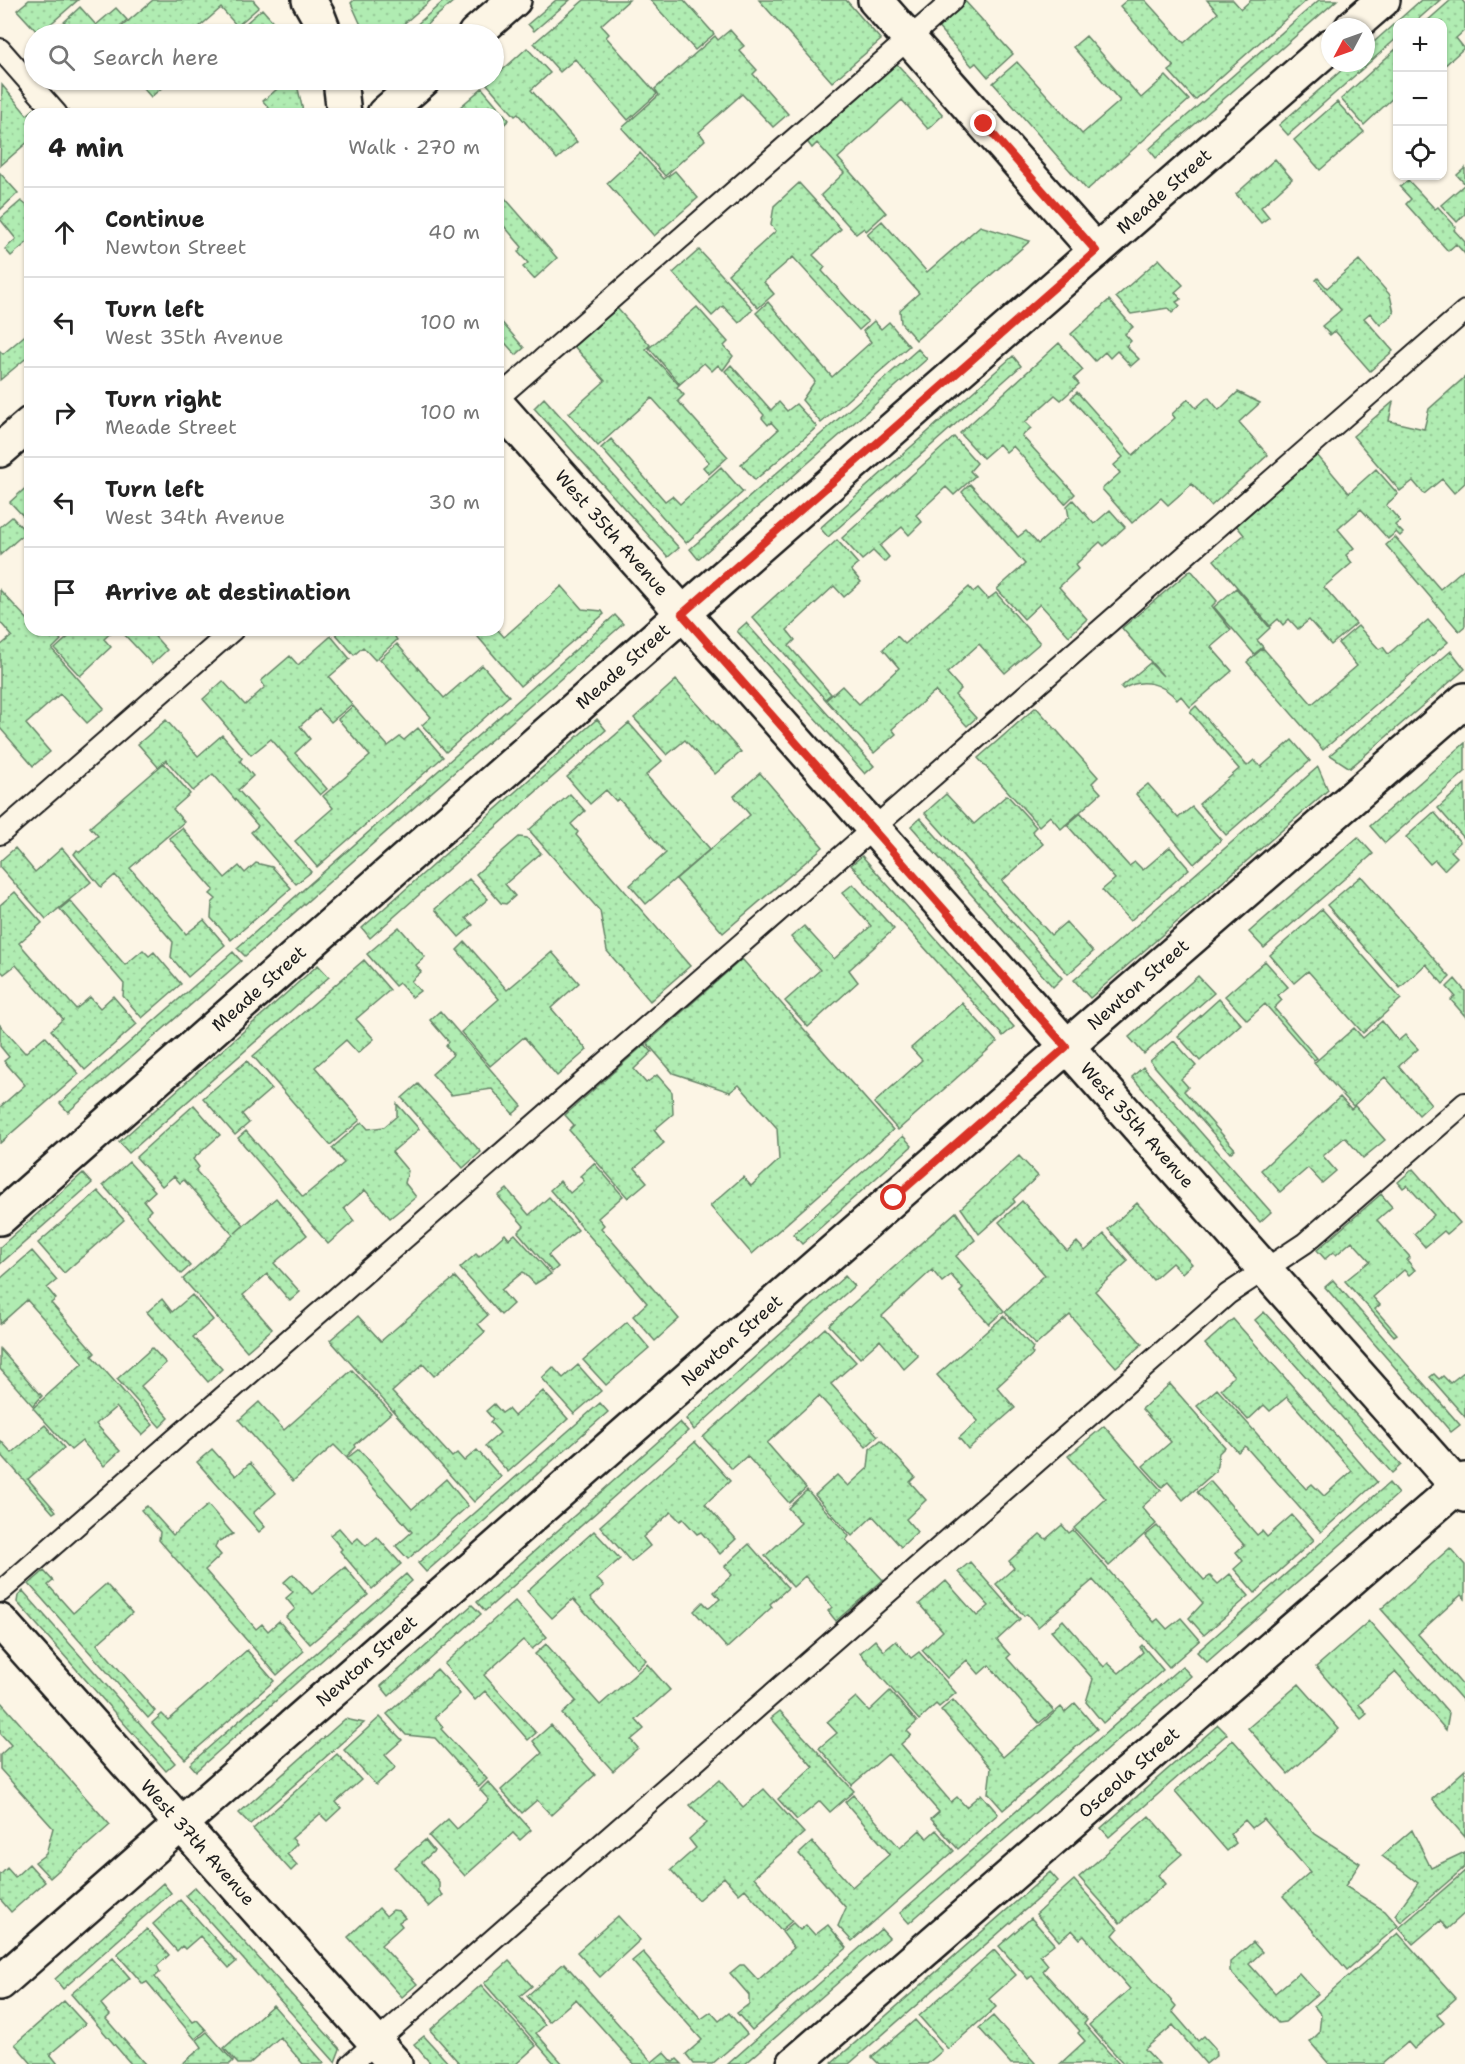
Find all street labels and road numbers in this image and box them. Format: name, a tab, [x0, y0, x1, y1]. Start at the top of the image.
street label: Meade Street	[1111, 143, 1217, 240]
street label: West 35th Avenue	[549, 465, 674, 601]
street label: Meade Street	[570, 618, 675, 715]
street label: Newton Street	[1082, 934, 1194, 1035]
street label: Meade Street	[207, 940, 312, 1037]
street label: West 35th Avenue	[1075, 1057, 1199, 1193]
street label: Newton Street	[676, 1289, 788, 1391]
street label: Newton Street	[311, 1610, 423, 1712]
street label: Osceola Street	[1073, 1722, 1185, 1823]
street label: West 37th Avenue	[135, 1775, 260, 1911]

